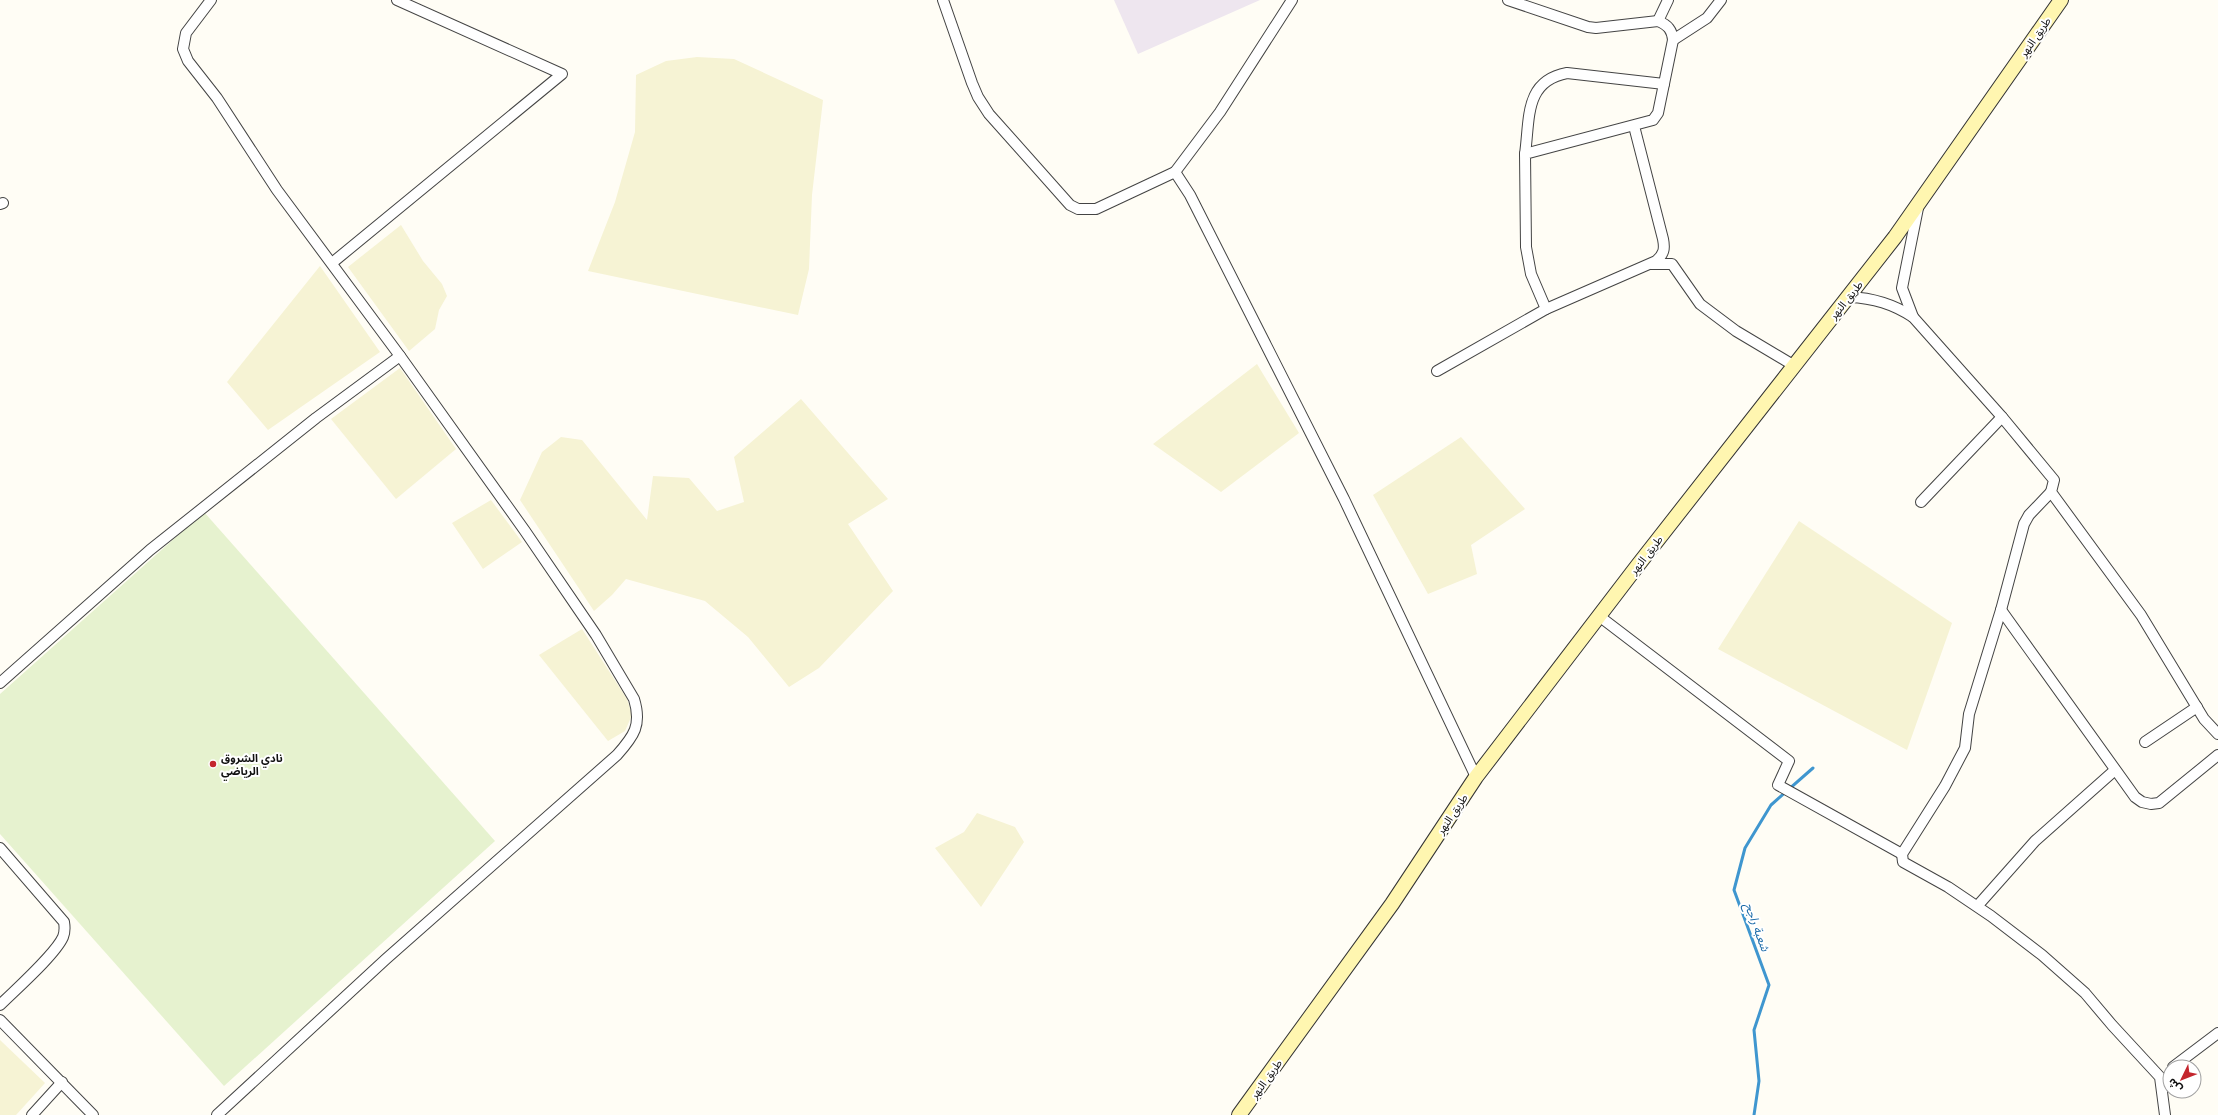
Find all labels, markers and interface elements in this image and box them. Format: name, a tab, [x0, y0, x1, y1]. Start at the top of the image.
street label: طريق النهر	[2015, 14, 2054, 61]
street label: طريق النهر	[1825, 277, 1866, 323]
street label: طريق النهر	[1625, 532, 1666, 578]
place label: نادي الشروق الرياضي	[221, 750, 283, 781]
marker: نادي الشروق الرياضي	[208, 759, 218, 769]
street label: طريق النهر	[1432, 791, 1471, 838]
water label: شعبة راجح	[1740, 899, 1774, 954]
street label: طريق النهر	[1246, 1056, 1285, 1102]
north arrow	[2162, 1059, 2202, 1099]
text: ش	[2164, 1076, 2185, 1097]

